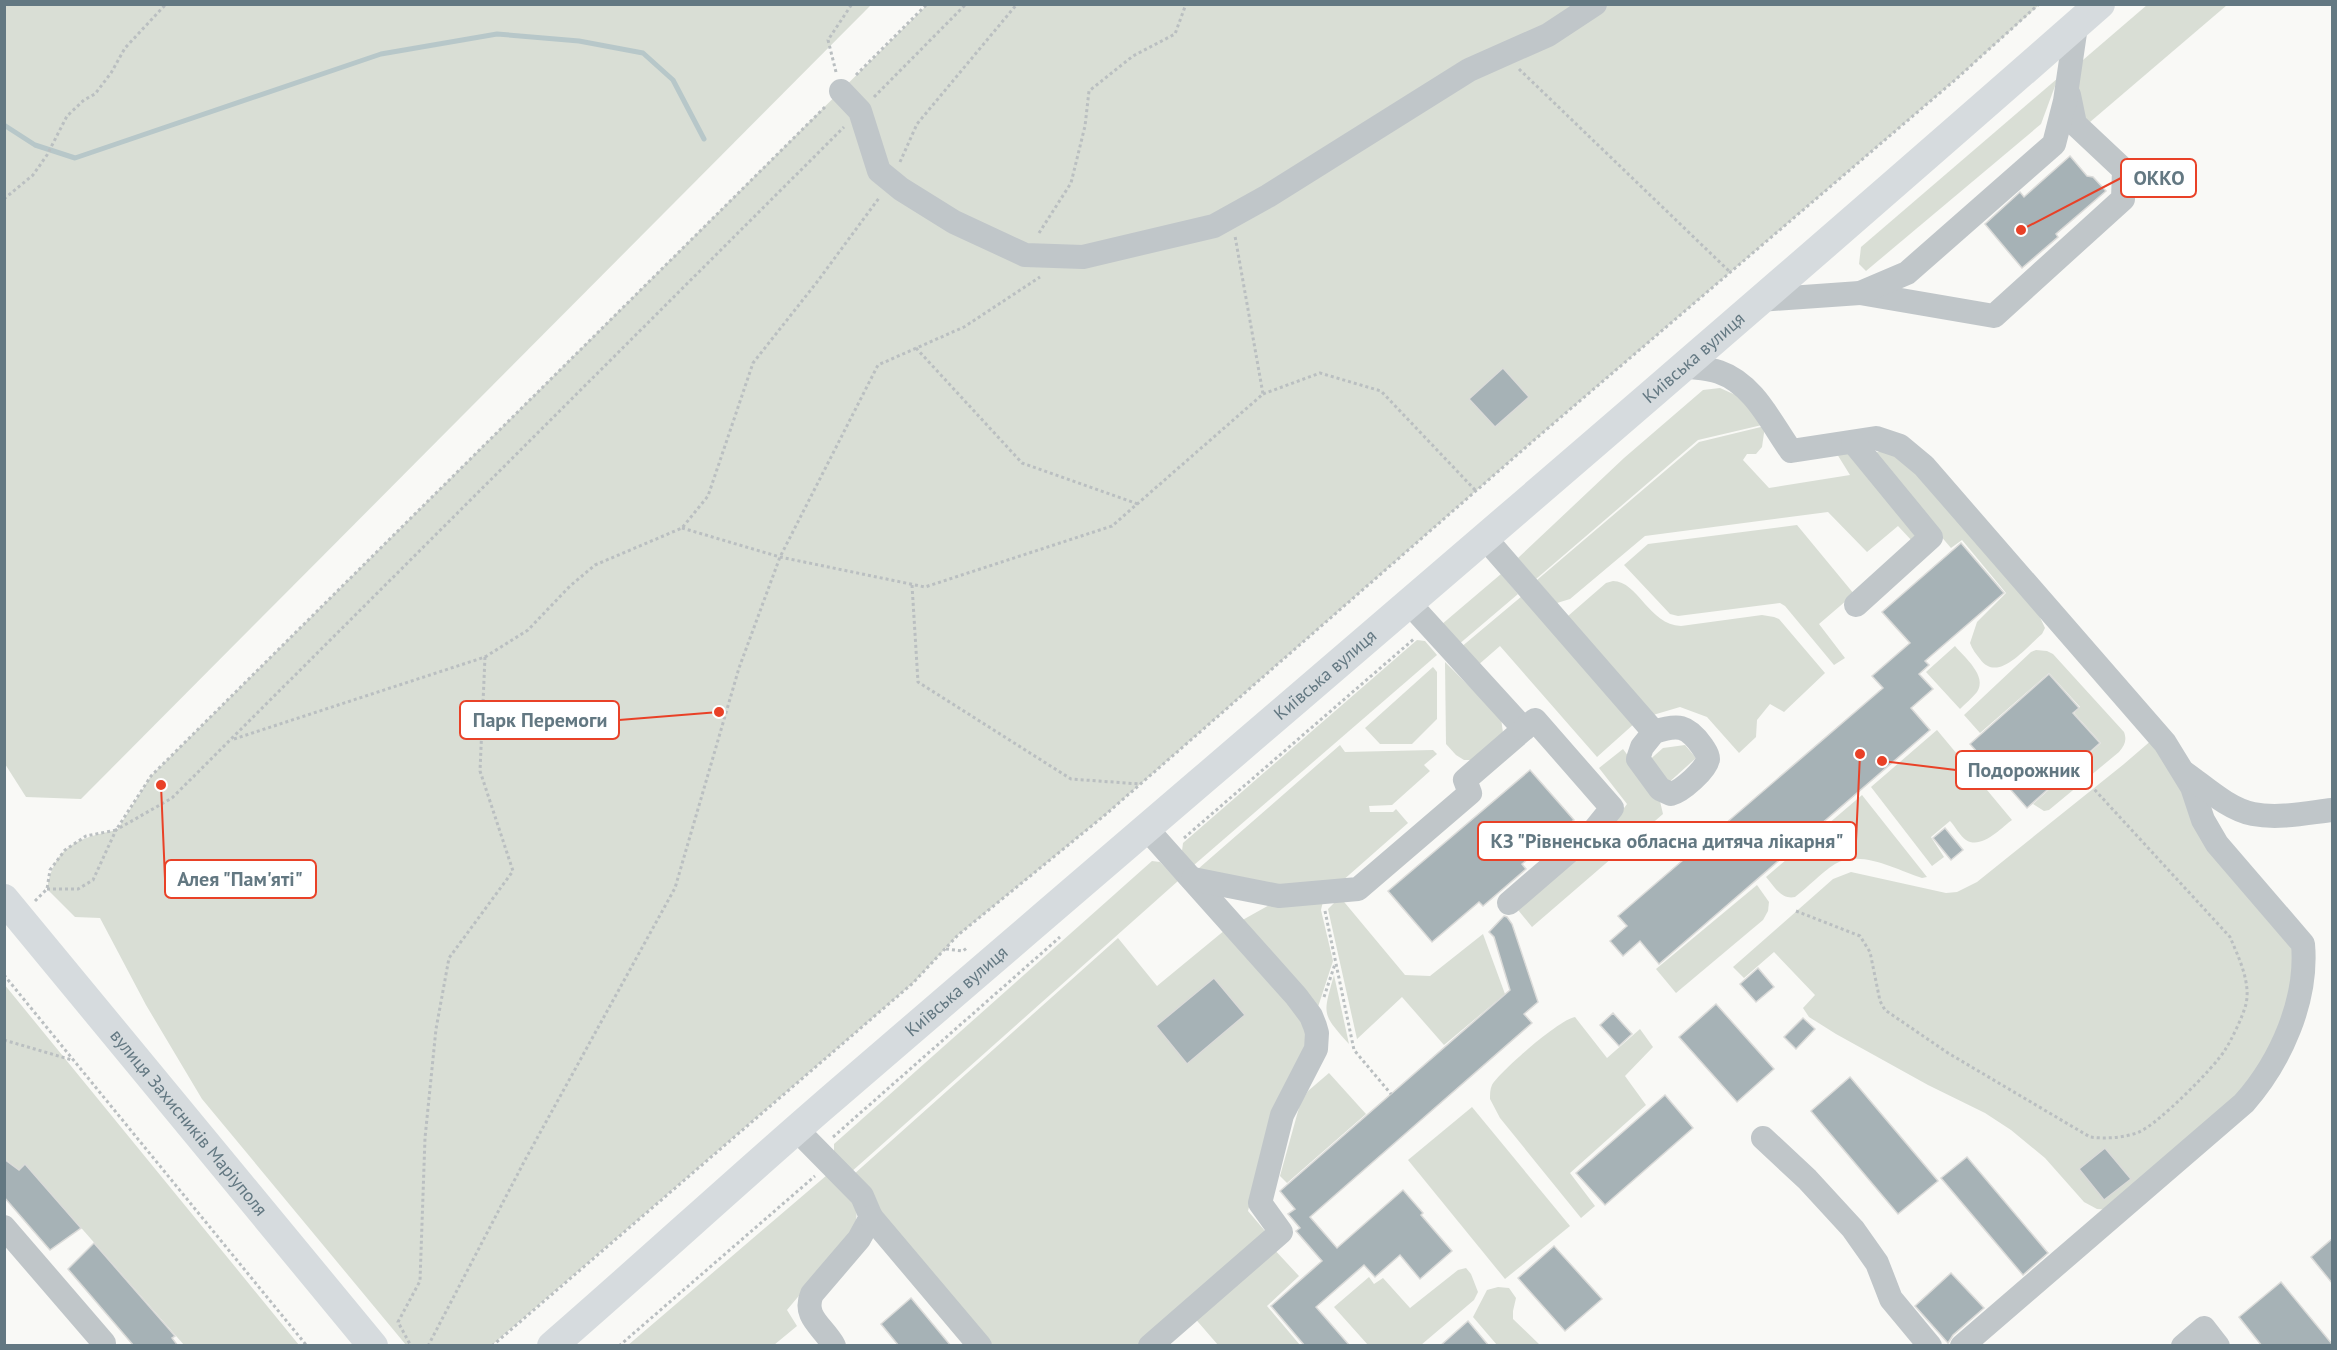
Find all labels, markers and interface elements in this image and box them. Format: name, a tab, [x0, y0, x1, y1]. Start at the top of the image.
callout: ОККО	[2121, 159, 2196, 197]
text: ОККО	[2133, 165, 2185, 191]
street label: Київська вулиця	[1637, 307, 1749, 408]
street label: Київська вулиця	[1269, 624, 1381, 725]
callout: Парк Перемоги	[460, 701, 619, 739]
text: Парк Перемоги	[473, 707, 607, 733]
callout: Подорожник	[1956, 751, 2092, 789]
text: Подорожник	[1968, 757, 2080, 783]
callout: КЗ "Рівненська обласна дитяча лікарня"	[1478, 822, 1856, 860]
text: КЗ "Рівненська обласна дитяча лікарня"	[1491, 828, 1843, 854]
callout: Алея "Пам'яті"	[165, 860, 316, 898]
text: Алея "Пам'яті"	[177, 866, 303, 892]
street label: Київська вулиця	[900, 940, 1012, 1041]
street label: вулиця Захисників Маріуполя	[105, 1024, 273, 1220]

